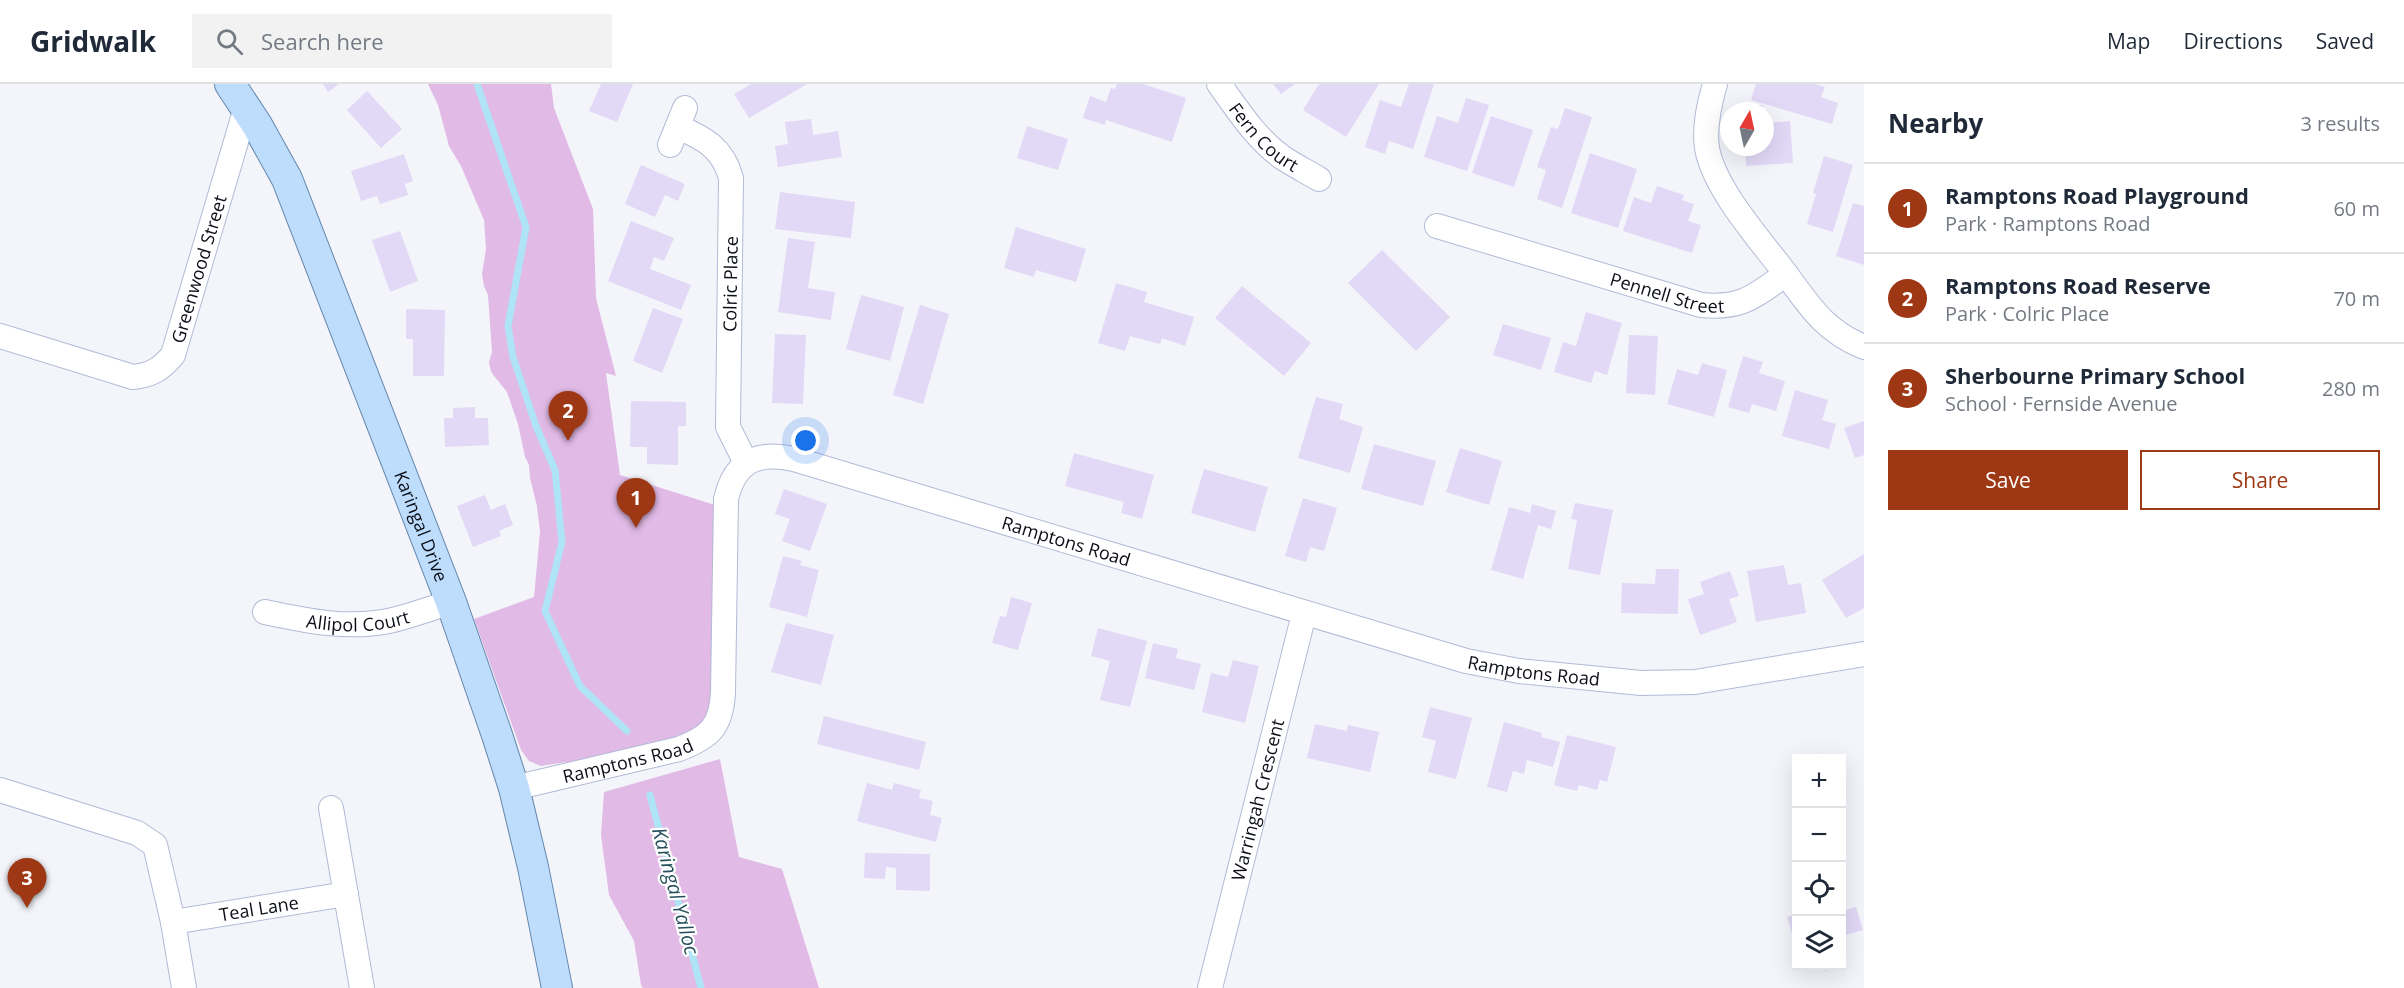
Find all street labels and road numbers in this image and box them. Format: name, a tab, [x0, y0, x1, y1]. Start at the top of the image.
street label: Fern Court	[1224, 97, 1303, 177]
street label: Greenwood Street	[165, 192, 232, 346]
street label: Colric Place	[717, 236, 743, 332]
street label: Pennell Street	[1607, 267, 1725, 318]
street label: Karingal Drive	[389, 467, 454, 585]
street label: Ramptons Road	[999, 510, 1134, 572]
street label: Allipol Court	[305, 604, 412, 636]
street label: Ramptons Road	[1466, 650, 1601, 691]
street label: Warringah Crescent	[1225, 716, 1289, 883]
street label: Ramptons Road	[560, 732, 697, 788]
street label: Teal Lane	[218, 890, 300, 926]

